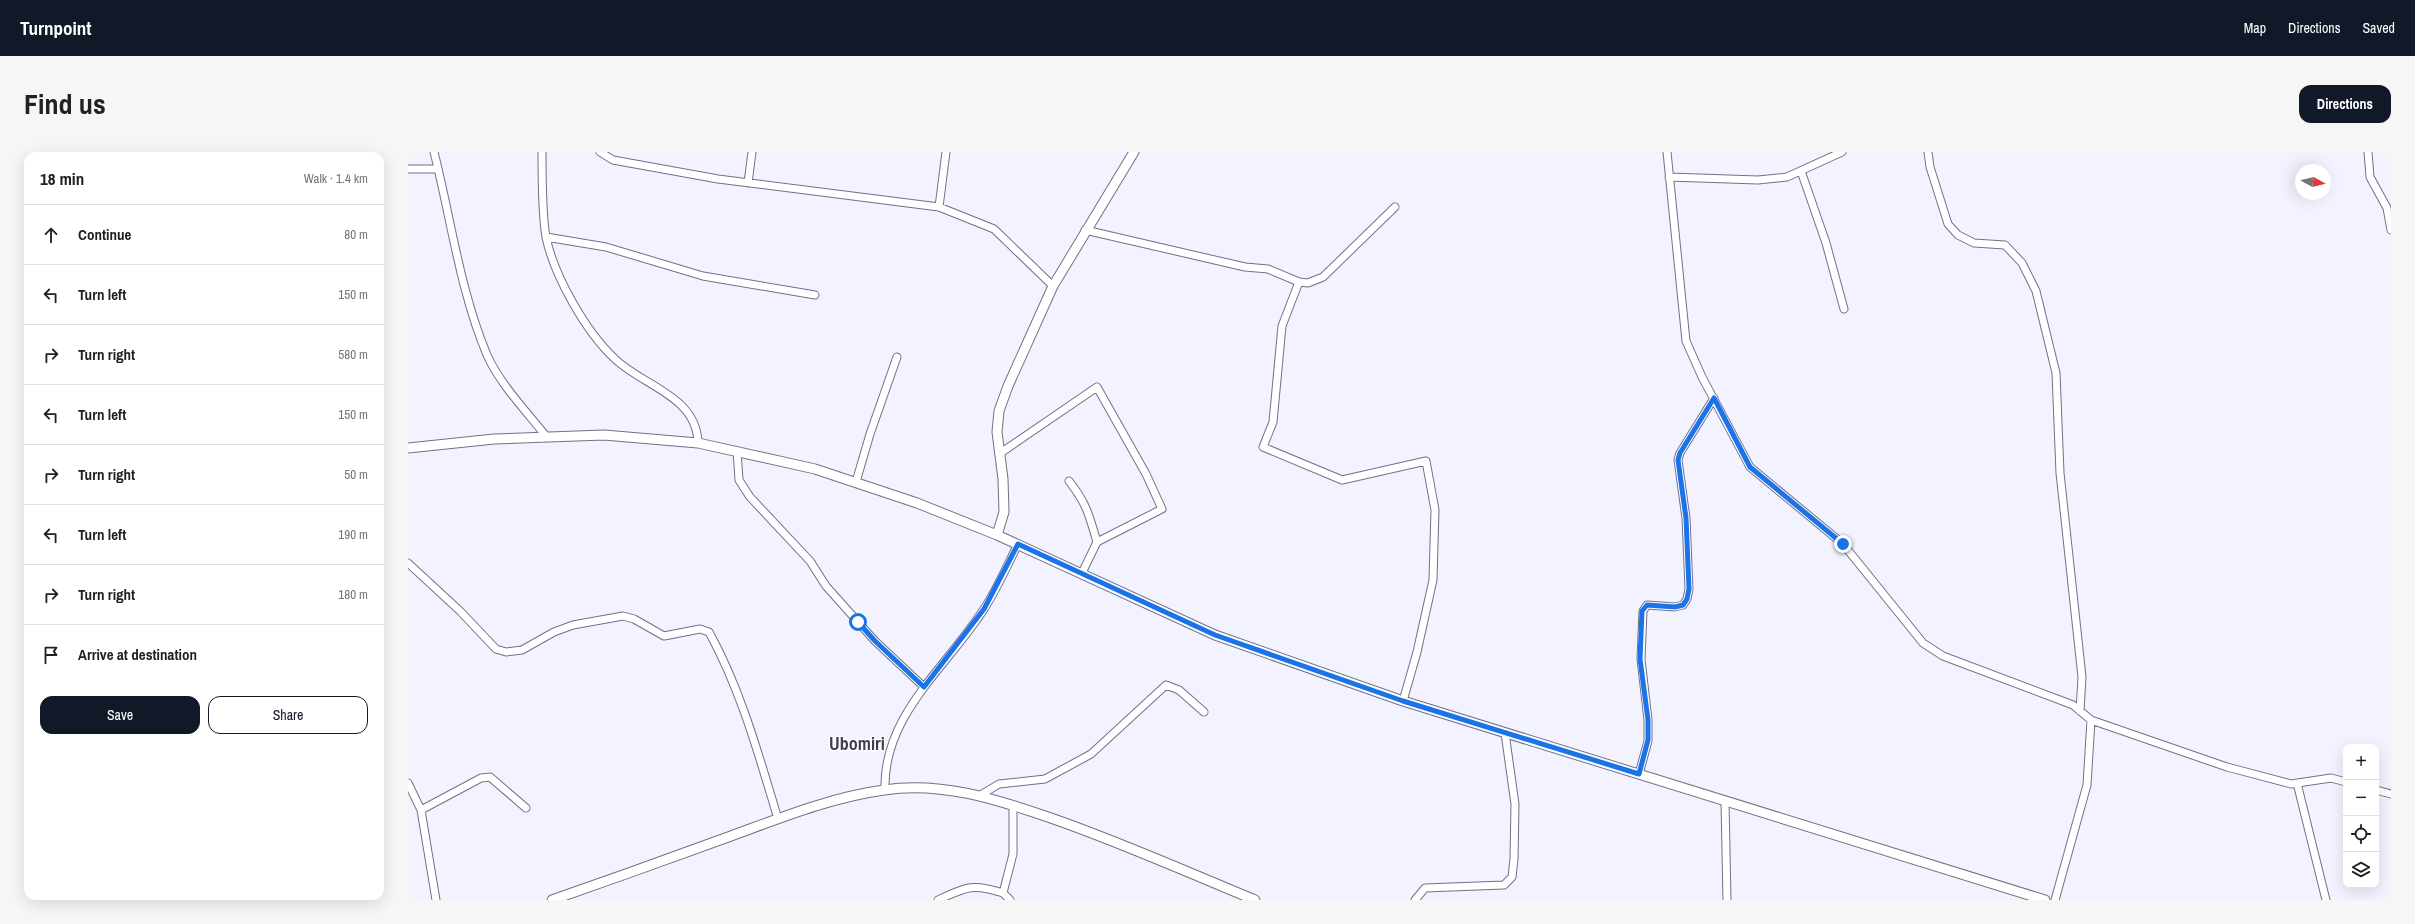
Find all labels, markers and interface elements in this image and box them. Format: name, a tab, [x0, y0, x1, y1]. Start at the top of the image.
text: Turnpoint	[20, 15, 92, 41]
text: Map	[2244, 19, 2266, 37]
text: Directions	[2288, 19, 2340, 37]
text: Saved	[2362, 19, 2395, 37]
text: Find us	[24, 85, 106, 123]
button: Directions	[2299, 85, 2391, 123]
north arrow	[2295, 164, 2331, 200]
text: 18 min	[40, 167, 84, 190]
text: Walk · 1.4 km	[304, 170, 368, 187]
icon: ahead	[40, 224, 62, 246]
text: Continue	[78, 224, 131, 245]
text: 80 m	[344, 226, 368, 243]
icon: left	[40, 284, 62, 306]
text: Turn left	[78, 284, 126, 305]
text: 150 m	[338, 286, 368, 303]
icon: right	[40, 344, 62, 366]
text: Turn right	[78, 344, 135, 365]
text: 580 m	[338, 346, 368, 363]
icon: left	[40, 404, 62, 426]
text: Turn left	[78, 404, 126, 425]
text: 150 m	[338, 406, 368, 423]
icon: right	[40, 464, 62, 486]
text: Turn right	[78, 464, 135, 485]
text: 50 m	[344, 466, 368, 483]
icon: left	[40, 524, 62, 546]
text: Turn left	[78, 524, 126, 545]
text: 190 m	[338, 526, 368, 543]
route end	[1834, 535, 1852, 553]
icon: right	[40, 584, 62, 606]
text: Turn right	[78, 584, 135, 605]
text: 180 m	[338, 586, 368, 603]
route start	[849, 613, 867, 631]
icon: arrive	[40, 644, 62, 666]
text: Arrive at destination	[78, 644, 197, 665]
button: Save	[40, 696, 200, 734]
button: Share	[208, 696, 368, 734]
district label: Ubomiri	[829, 731, 885, 756]
map controls	[2343, 744, 2379, 888]
button: +	[2343, 744, 2379, 780]
button: −	[2343, 780, 2379, 816]
button: locate	[2343, 816, 2379, 852]
button: layers	[2343, 852, 2379, 888]

